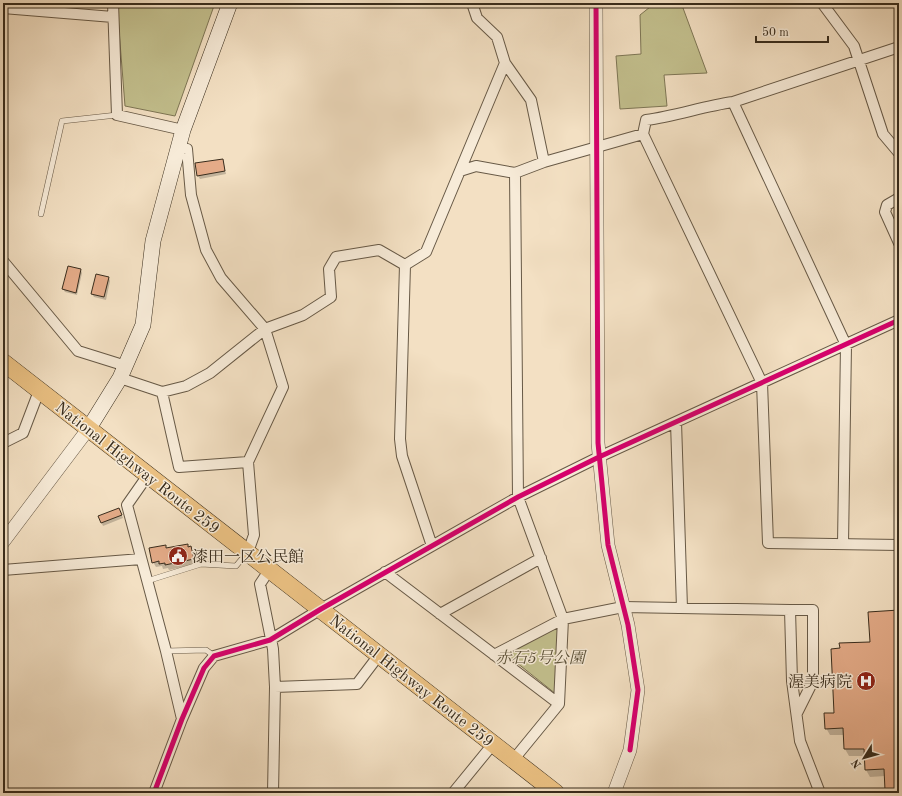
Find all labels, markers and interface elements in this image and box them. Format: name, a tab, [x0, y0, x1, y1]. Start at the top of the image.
scale bar	[756, 18, 828, 44]
text: 50 m	[762, 26, 789, 39]
street label: National Highway Route 259	[52, 400, 222, 538]
public building icon: 漆田一区公民館	[167, 545, 189, 567]
place label: 漆田一区公民館	[192, 548, 304, 566]
street label: National Highway Route 259	[326, 613, 496, 751]
park label: 赤石5号公園	[495, 649, 588, 667]
hospital icon: 渥美病院	[855, 670, 877, 692]
place label: 渥美病院	[788, 673, 852, 691]
north arrow	[844, 738, 884, 778]
text: N	[850, 756, 864, 770]

